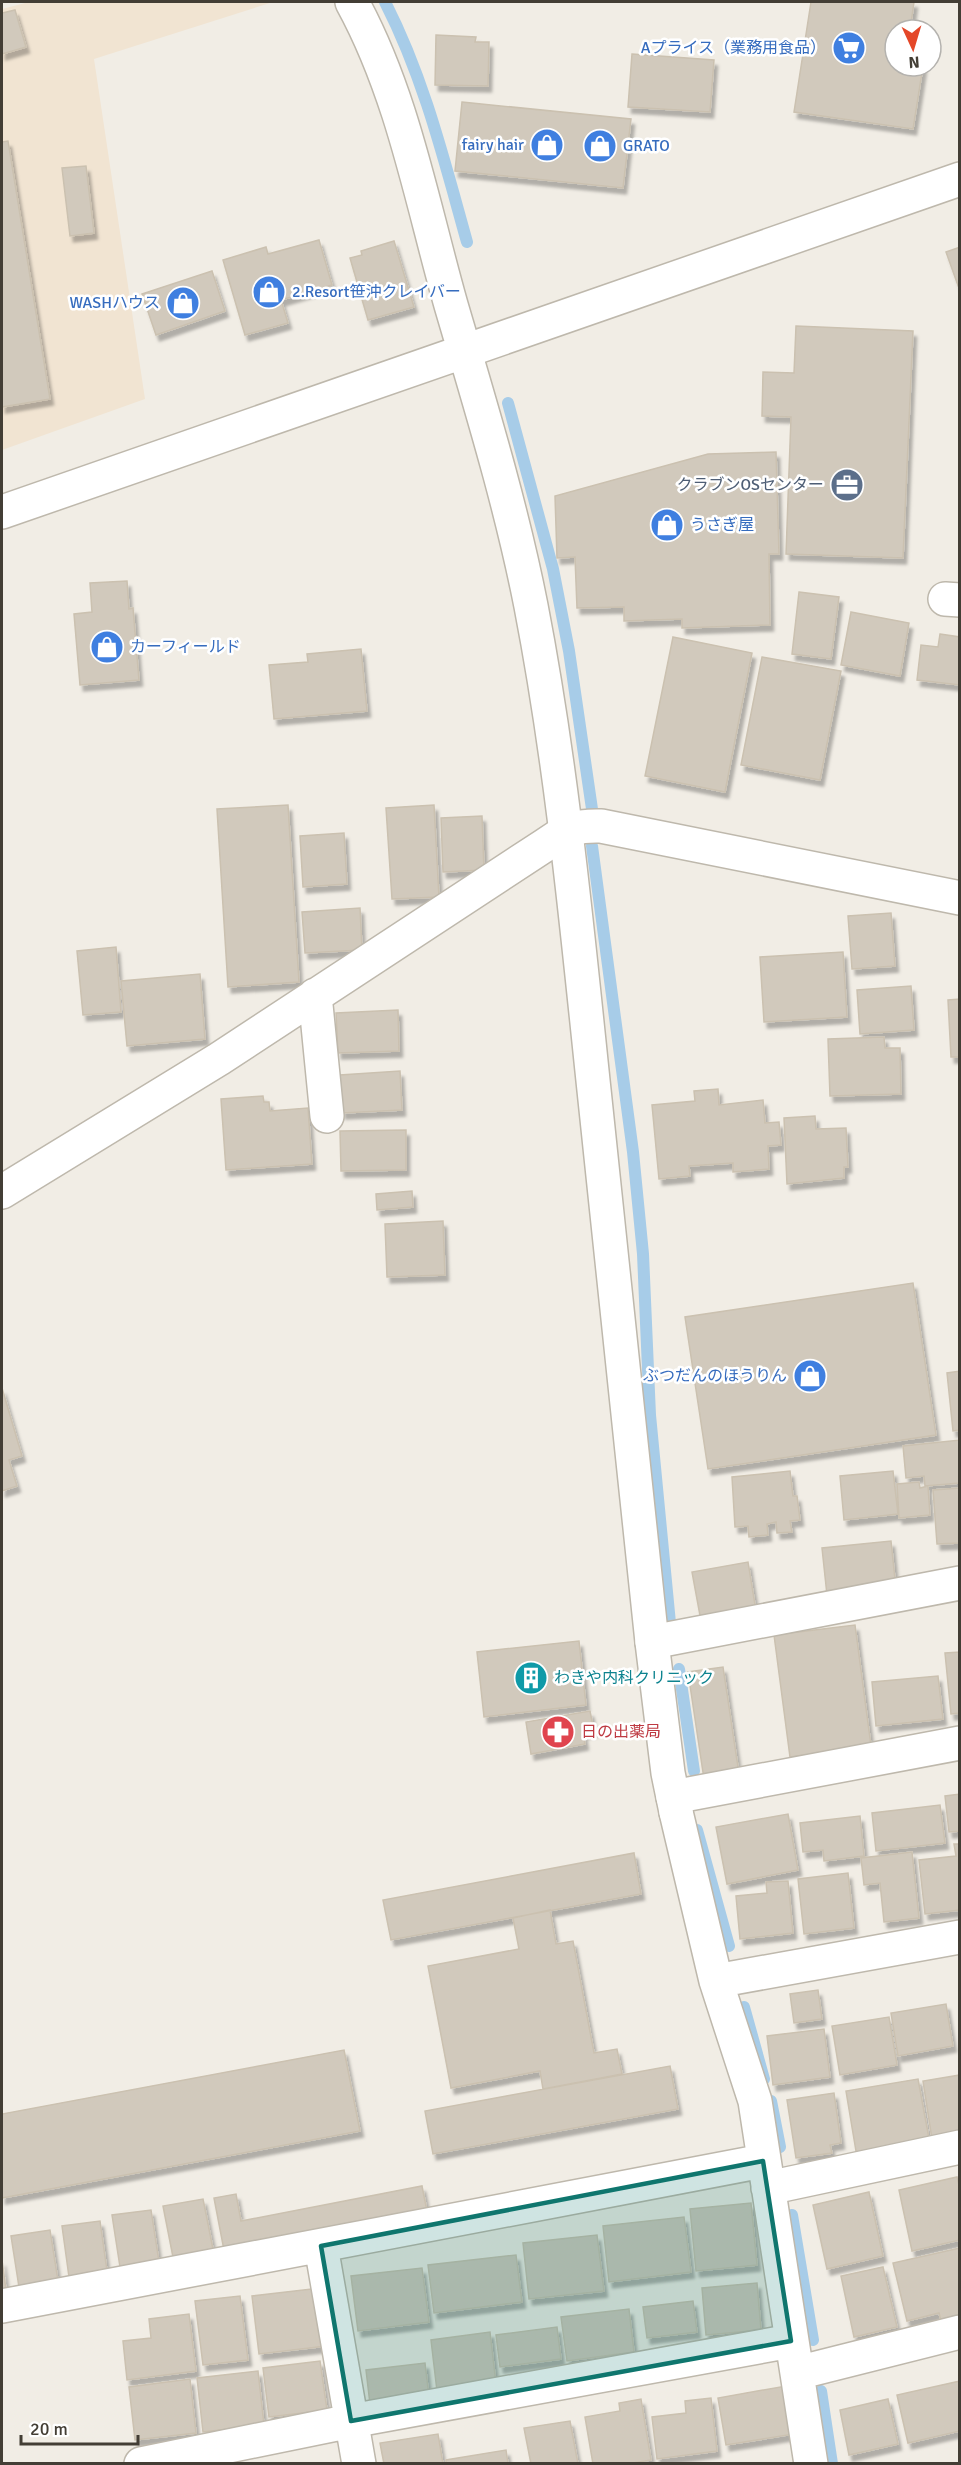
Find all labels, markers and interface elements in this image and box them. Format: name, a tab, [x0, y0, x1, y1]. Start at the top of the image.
north arrow	[883, 18, 943, 78]
supermarket icon: Aプライス（業務用食品）	[831, 30, 867, 66]
place label: Aプライス（業務用食品）	[641, 38, 826, 58]
text: N	[908, 52, 920, 72]
shop icon: fairy hair	[529, 127, 565, 163]
shop icon: GRATO	[582, 128, 618, 164]
place label: fairy hair	[462, 135, 524, 155]
place label: GRATO	[623, 136, 670, 156]
shop icon: 2.Resort笹沖クレイバー	[251, 274, 287, 310]
place label: 2.Resort笹沖クレイバー	[292, 282, 461, 302]
shop icon: WASHハウス	[165, 285, 201, 321]
place label: WASHハウス	[69, 293, 160, 313]
office icon: クラブンOSセンター	[829, 467, 865, 503]
place label: クラブンOSセンター	[677, 475, 824, 495]
shop icon: うさぎ屋	[649, 507, 685, 543]
place label: うさぎ屋	[690, 515, 754, 535]
shop icon: カーフィールド	[89, 629, 125, 665]
place label: カーフィールド	[130, 637, 241, 657]
shop icon: ぶつだんのほうりん	[792, 1358, 828, 1394]
place label: ぶつだんのほうりん	[643, 1366, 787, 1386]
building icon: わきや内科クリニック	[513, 1660, 549, 1696]
place label: わきや内科クリニック	[554, 1668, 714, 1688]
pharmacy icon: 日の出薬局	[540, 1714, 576, 1750]
place label: 日の出薬局	[581, 1722, 661, 1742]
scale bar	[21, 2408, 138, 2446]
text: 20 m	[30, 2418, 68, 2440]

